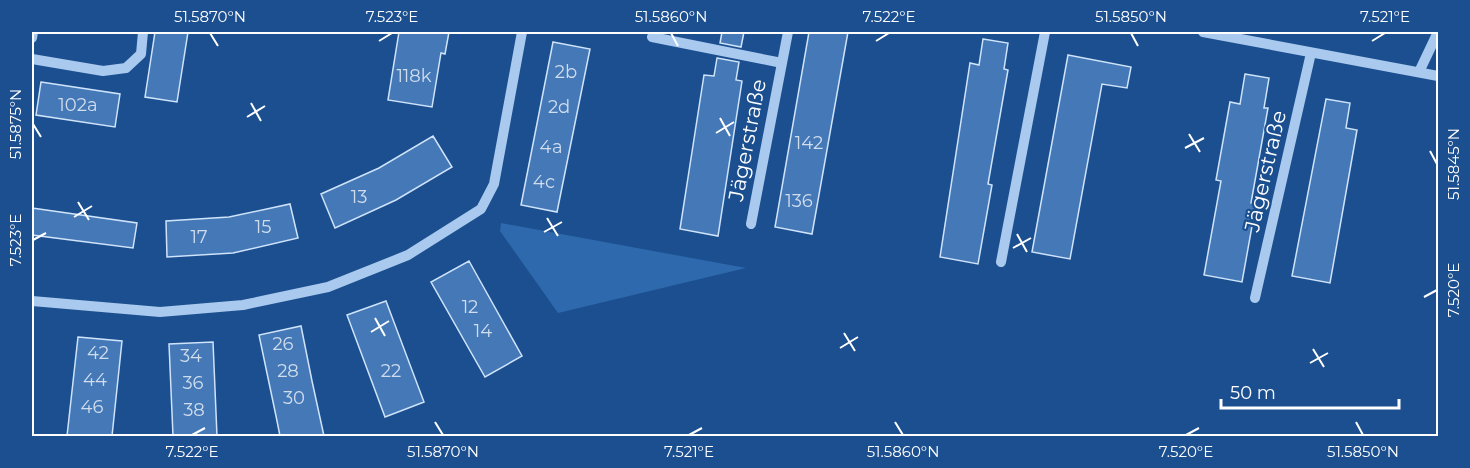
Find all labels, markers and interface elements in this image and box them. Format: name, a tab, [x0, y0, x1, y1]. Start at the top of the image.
text: 51.5870°N	[174, 7, 246, 26]
text: 7.523°E	[366, 7, 418, 26]
text: 51.5860°N	[635, 7, 707, 26]
text: 7.522°E	[863, 7, 916, 26]
text: 51.5850°N	[1095, 7, 1167, 26]
text: 7.521°E	[1360, 7, 1410, 26]
house number: 2b	[555, 61, 577, 83]
house number: 118k	[396, 65, 432, 87]
street label: Jägerstraße	[723, 77, 771, 204]
text: 51.5875°N	[6, 89, 25, 159]
house number: 102a	[58, 94, 98, 116]
house number: 2d	[548, 96, 570, 118]
street label: Jägerstraße	[1239, 108, 1291, 235]
text: 51.5845°N	[1444, 128, 1463, 200]
house number: 142	[795, 132, 823, 154]
house number: 4a	[539, 136, 563, 158]
house number: 4c	[533, 171, 555, 193]
house number: 13	[351, 186, 367, 208]
house number: 136	[785, 190, 813, 212]
text: 7.523°E	[6, 214, 25, 266]
house number: 15	[255, 216, 271, 238]
house number: 17	[190, 226, 208, 248]
text: 7.520°E	[1444, 263, 1463, 317]
house number: 12	[462, 296, 478, 318]
house number: 14	[474, 320, 492, 342]
house number: 26	[272, 333, 294, 355]
house number: 42	[87, 342, 109, 364]
house number: 34	[180, 345, 202, 367]
house number: 28	[277, 360, 299, 382]
house number: 22	[381, 360, 401, 382]
house number: 44	[83, 369, 107, 391]
house number: 36	[182, 372, 204, 394]
scale bar	[1221, 372, 1400, 410]
text: 50 m	[1230, 382, 1276, 404]
house number: 30	[283, 387, 305, 409]
house number: 46	[81, 396, 103, 418]
house number: 38	[183, 399, 205, 421]
text: 7.522°E	[166, 442, 219, 461]
text: 51.5870°N	[407, 442, 479, 461]
text: 7.521°E	[664, 442, 714, 461]
text: 51.5860°N	[867, 442, 939, 461]
text: 7.520°E	[1159, 442, 1213, 461]
text: 51.5850°N	[1327, 442, 1399, 461]

